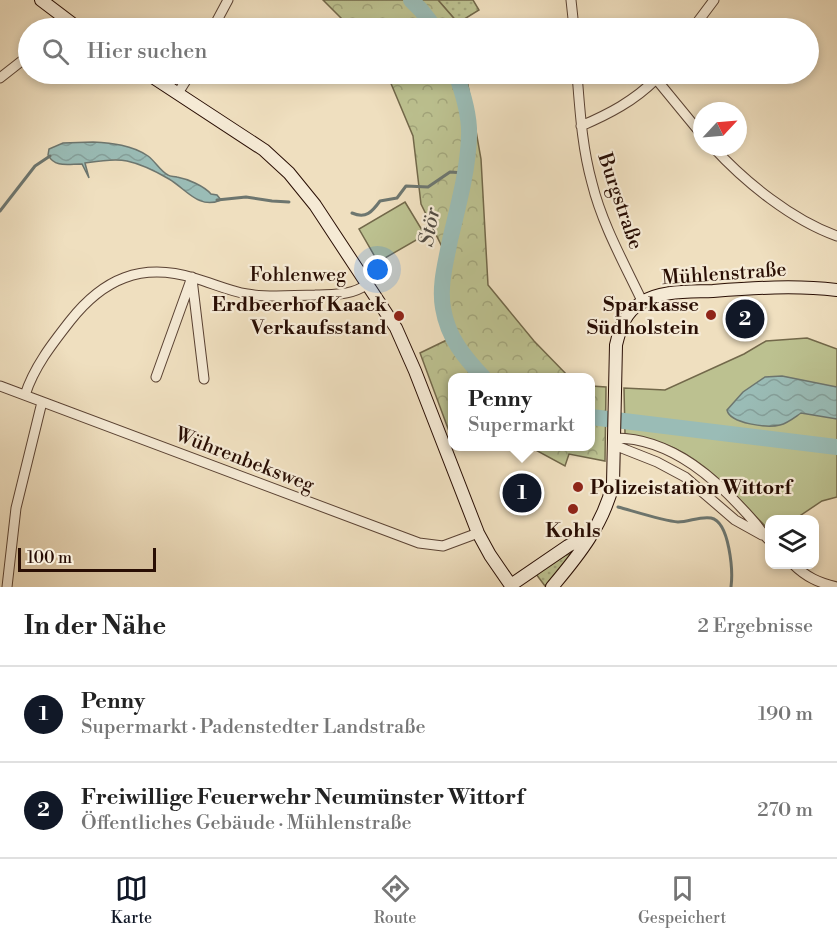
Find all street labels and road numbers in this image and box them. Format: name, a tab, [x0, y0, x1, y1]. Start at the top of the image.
street label: Burgstraße	[591, 149, 648, 253]
street label: Mühlenstraße	[661, 258, 787, 291]
street label: Fohlenweg	[250, 263, 347, 288]
street label: Wührenbeksweg	[170, 422, 318, 499]

